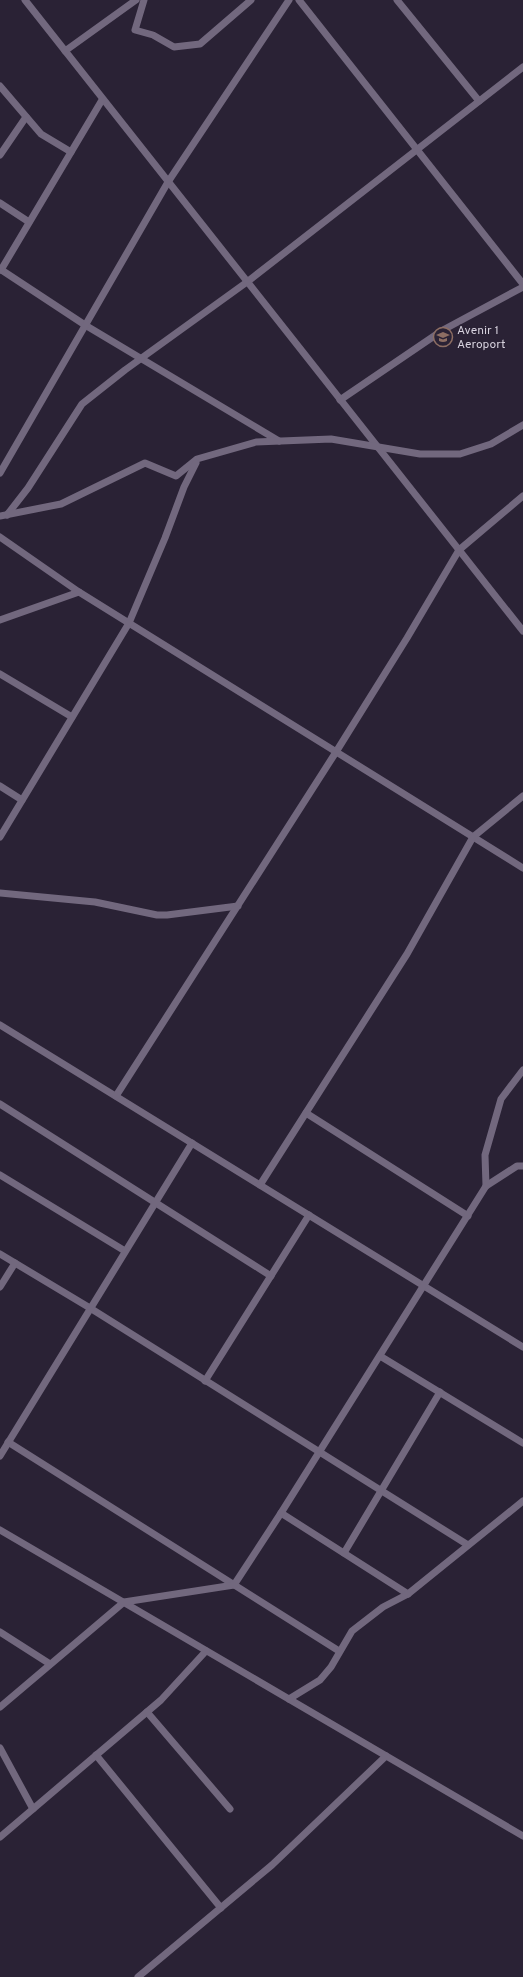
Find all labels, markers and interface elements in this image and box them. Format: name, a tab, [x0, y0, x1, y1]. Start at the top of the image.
place label: Avenir 1 Aeroport	[457, 323, 506, 353]
school or university icon: Avenir 1 Aeroport	[432, 326, 454, 348]

